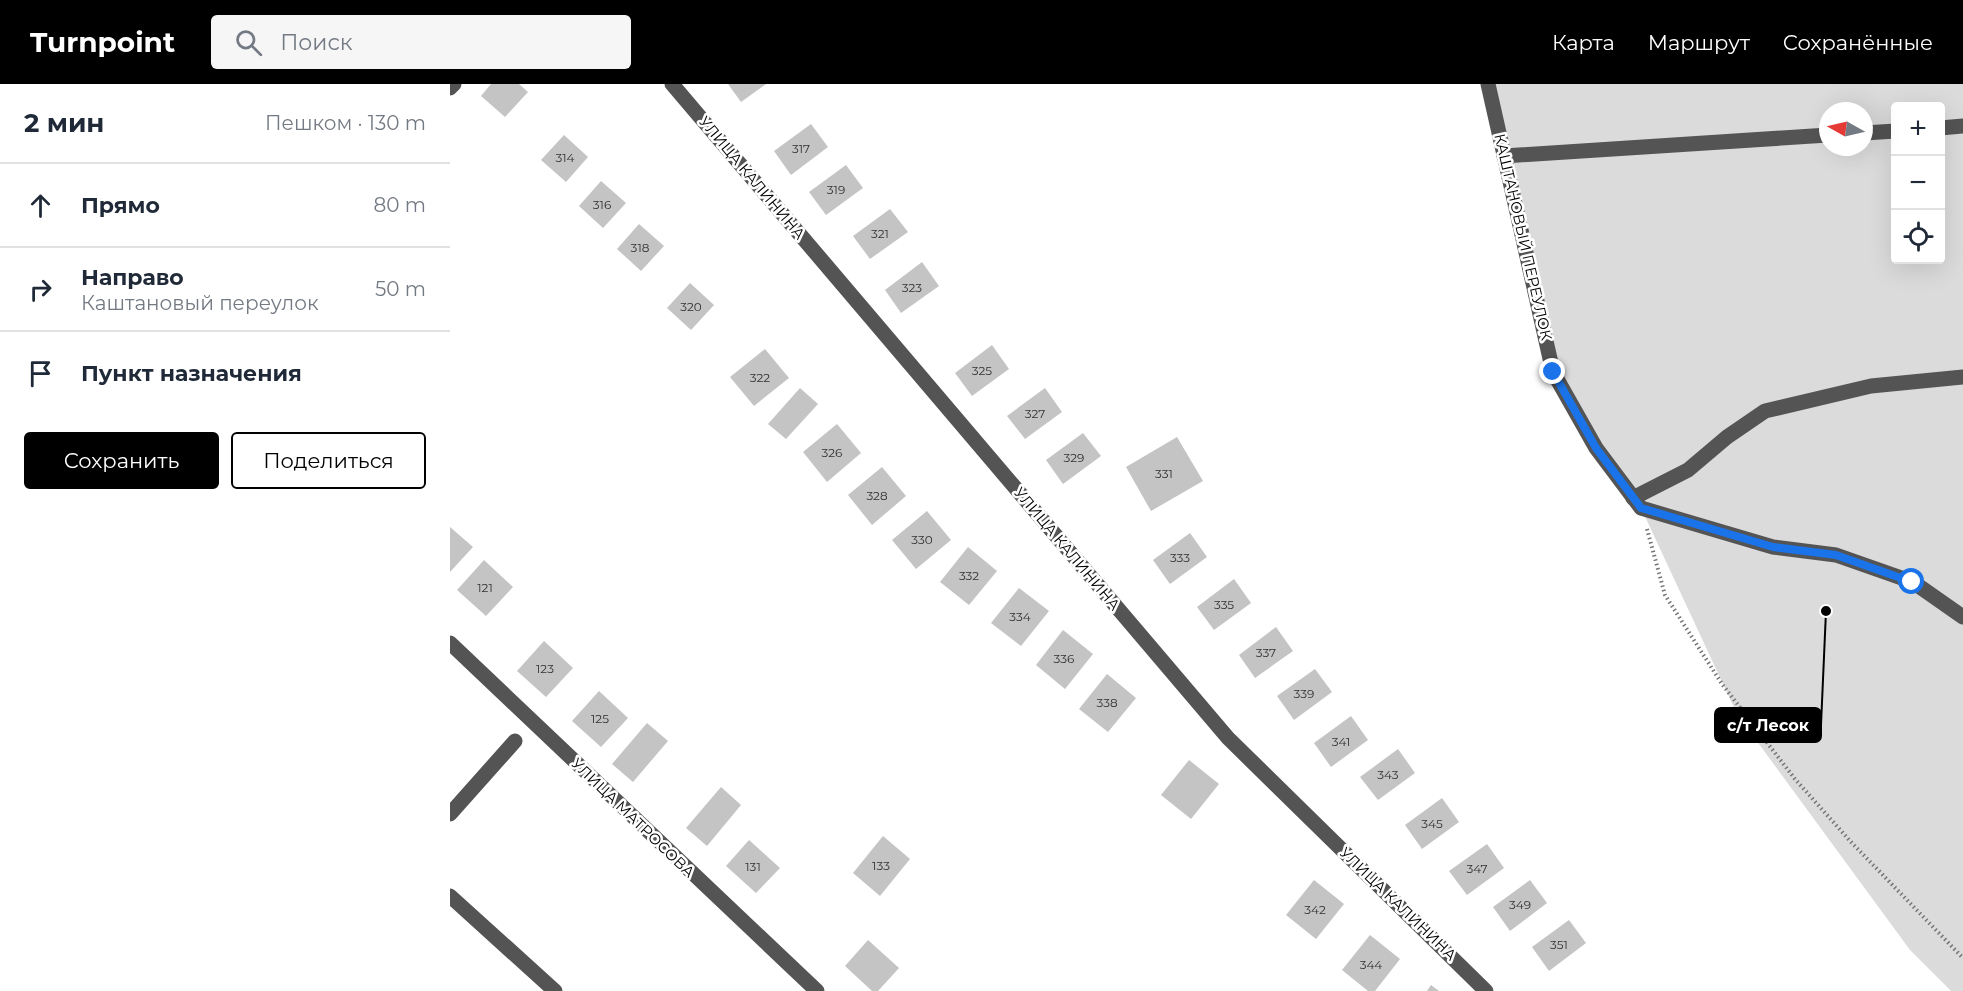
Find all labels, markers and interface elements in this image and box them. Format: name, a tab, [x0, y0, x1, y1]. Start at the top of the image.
search box	[211, 15, 631, 69]
text: Turnpoint	[30, 25, 175, 59]
icon: search	[232, 26, 265, 59]
text: Поиск	[280, 29, 353, 56]
text: Карта	[1552, 30, 1615, 55]
text: Маршрут	[1648, 30, 1750, 55]
text: Сохранённые	[1783, 30, 1933, 55]
north arrow	[1819, 102, 1873, 156]
map controls	[1891, 102, 1945, 264]
button: +	[1891, 102, 1945, 156]
text: 2 мин	[24, 107, 104, 139]
text: Пешком · 130 m	[265, 111, 426, 135]
street label: УЛИЦА КАЛИНИНА	[695, 112, 809, 243]
street label: КАШТАНОВЫЙ ПЕРЕУЛОК	[1490, 132, 1557, 343]
house number: 317	[792, 141, 810, 156]
house number: 314	[555, 150, 575, 165]
button: −	[1891, 156, 1945, 210]
house number: 319	[827, 182, 845, 197]
icon: ahead	[24, 189, 57, 222]
text: Прямо	[81, 192, 160, 219]
text: 80 m	[374, 193, 426, 217]
house number: 316	[593, 197, 611, 212]
button: locate	[1891, 210, 1945, 264]
house number: 321	[871, 226, 889, 241]
house number: 318	[631, 240, 650, 255]
text: Направо	[81, 264, 184, 291]
icon: right	[24, 273, 57, 306]
text: 50 m	[375, 277, 426, 301]
house number: 323	[902, 280, 922, 295]
text: Каштановый переулок	[81, 291, 319, 315]
house number: 320	[680, 299, 702, 314]
icon: arrive	[24, 357, 57, 390]
route end	[1539, 358, 1565, 384]
text: Пункт назначения	[81, 360, 302, 387]
house number: 325	[972, 363, 992, 378]
house number: 322	[750, 370, 770, 385]
house number: 327	[1025, 406, 1045, 421]
button: Сохранить	[24, 432, 219, 489]
button: Поделиться	[231, 432, 426, 489]
house number: 326	[822, 445, 842, 460]
house number: 329	[1064, 450, 1084, 465]
house number: 331	[1155, 466, 1173, 481]
street label: УЛИЦА КАЛИНИНА	[1010, 483, 1124, 614]
house number: 328	[866, 488, 888, 503]
house number: 330	[911, 532, 933, 547]
house number: 333	[1170, 550, 1190, 565]
house number: 332	[959, 568, 979, 583]
route start	[1898, 568, 1924, 594]
house number: 121	[477, 580, 493, 595]
house number: 335	[1214, 597, 1234, 612]
house number: 334	[1009, 609, 1031, 624]
house number: 337	[1256, 645, 1276, 660]
house number: 336	[1054, 651, 1074, 666]
house number: 123	[536, 661, 554, 676]
house number: 339	[1294, 686, 1314, 701]
house number: 338	[1096, 695, 1118, 710]
callout: с/т Лесок	[1715, 708, 1821, 742]
house number: 125	[591, 711, 609, 726]
text: с/т Лесок	[1727, 716, 1810, 735]
house number: 341	[1332, 734, 1350, 749]
street label: УЛИЦА МАТРОСОВА	[568, 754, 699, 881]
house number: 343	[1377, 767, 1399, 782]
house number: 345	[1421, 816, 1443, 831]
street label: УЛИЦА КАЛИНИНА	[1336, 843, 1461, 964]
house number: 133	[872, 858, 890, 873]
house number: 131	[745, 859, 761, 874]
house number: 347	[1466, 861, 1488, 876]
house number: 349	[1509, 897, 1531, 912]
house number: 342	[1304, 902, 1326, 917]
house number: 351	[1550, 937, 1568, 952]
house number: 344	[1360, 957, 1382, 972]

